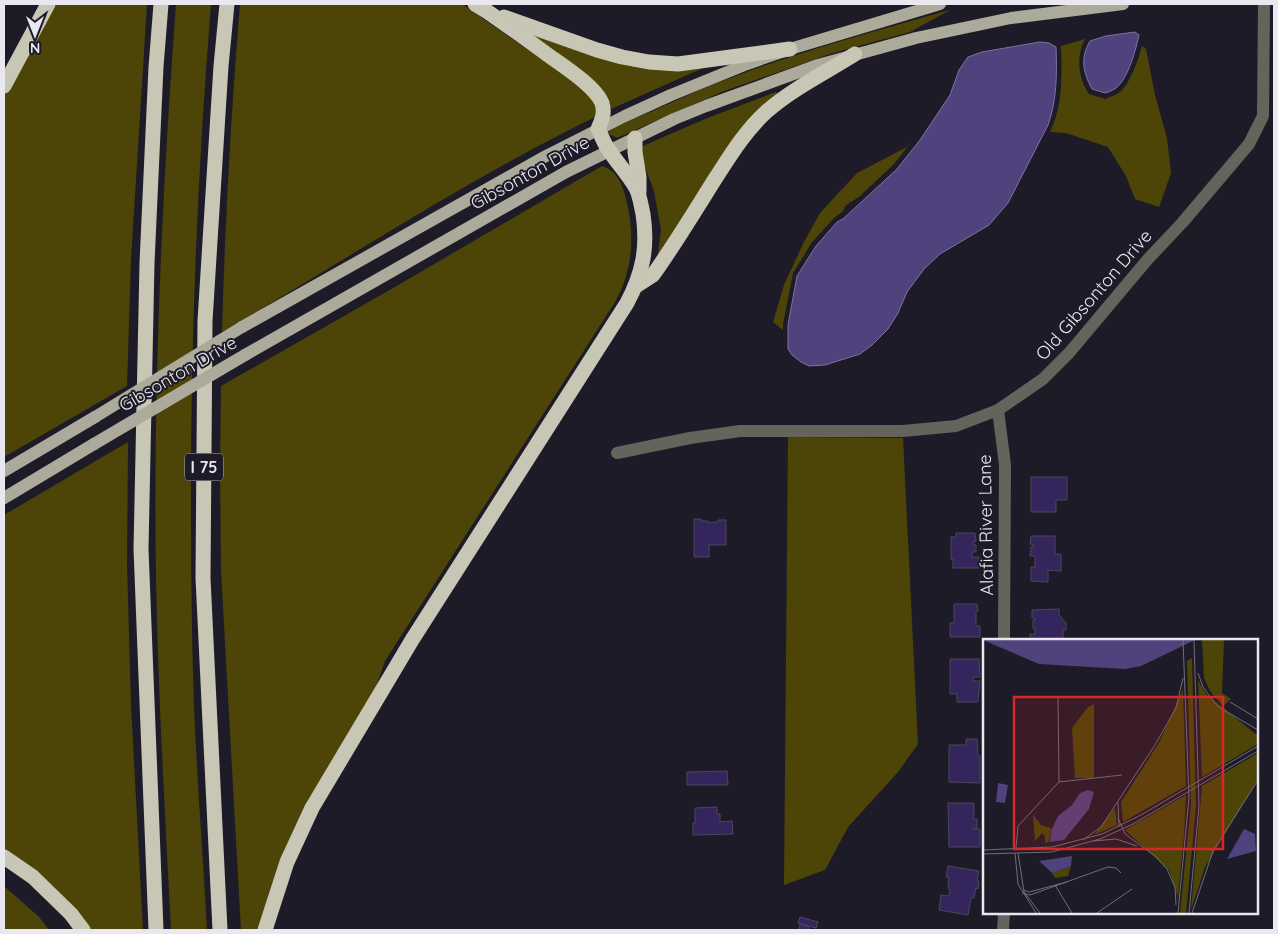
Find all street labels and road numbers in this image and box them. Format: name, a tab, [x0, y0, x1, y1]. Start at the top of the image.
street label: Gibsonton Drive	[466, 130, 593, 215]
street label: Old Gibsonton Drive	[1030, 224, 1157, 365]
street label: Gibsonton Drive	[115, 330, 241, 417]
road number: I 75	[185, 454, 223, 481]
street label: Alafia River Lane	[973, 454, 998, 596]

